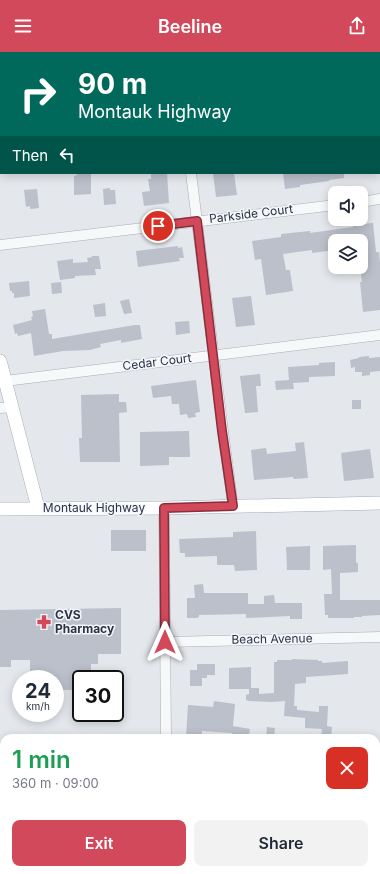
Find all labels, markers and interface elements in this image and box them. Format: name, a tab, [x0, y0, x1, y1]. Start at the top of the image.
icon: menu	[12, 15, 34, 37]
icon: share	[346, 15, 368, 37]
text: Beeline	[158, 16, 222, 37]
text: 90 m	[78, 67, 147, 101]
icon: right	[12, 68, 64, 120]
text: Montauk Highway	[78, 101, 231, 122]
icon: left	[56, 144, 78, 166]
text: Then	[12, 146, 48, 165]
map controls	[328, 186, 368, 274]
button: sound	[328, 186, 368, 226]
street label: Parkside Court	[208, 201, 294, 226]
pin	[141, 209, 175, 243]
icon: arrive	[147, 215, 169, 237]
button: layers	[328, 234, 368, 274]
street label: Cedar Court	[122, 350, 192, 373]
street label: Montauk Highway	[43, 500, 145, 515]
place label: CVS Pharmacy	[55, 607, 115, 636]
pharmacy icon: CVS Pharmacy	[36, 614, 52, 630]
position arrow	[144, 621, 186, 663]
street label: Beach Avenue	[231, 630, 313, 647]
speed limit sign: 30	[72, 670, 124, 722]
text: 24	[25, 679, 51, 703]
text: km/h	[26, 700, 50, 712]
text: 1 min	[12, 745, 71, 774]
button: close	[326, 747, 368, 789]
text: 360 m · 09:00	[12, 775, 99, 791]
button: Exit	[12, 820, 186, 866]
button: Share	[194, 820, 368, 866]

